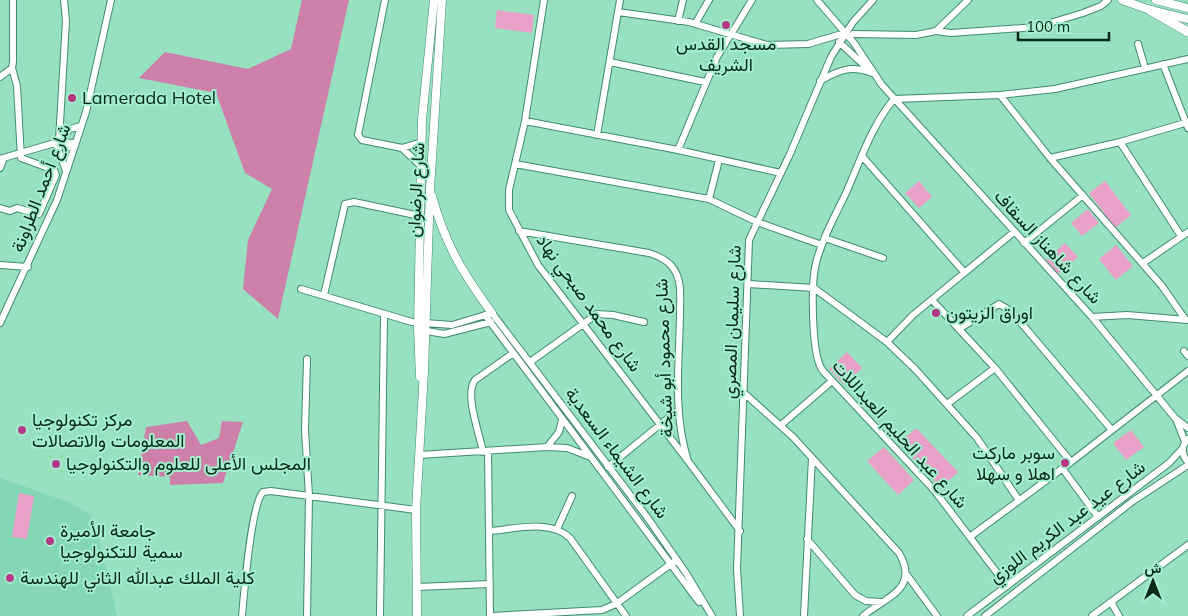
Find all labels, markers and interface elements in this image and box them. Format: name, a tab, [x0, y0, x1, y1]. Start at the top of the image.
scale bar	[1018, 10, 1109, 42]
text: 100 m	[1026, 17, 1070, 36]
marker: مسجد القدس الشريف	[720, 19, 732, 31]
place label: مسجد القدس الشريف	[676, 32, 776, 76]
place label: Lamerada Hotel	[82, 86, 216, 109]
marker: Lamerada Hotel	[66, 92, 78, 104]
street label: شارع أحمد الطراونة	[6, 120, 76, 256]
street label: شارع الرضوان	[402, 142, 430, 238]
street label: شارع شاهناز السقاف	[989, 185, 1107, 309]
street label: شارع محمد صبحي نهاد	[528, 229, 647, 378]
street label: شارع سليمان المصري	[717, 245, 750, 400]
street label: شارع محمود أبو شيخة	[649, 278, 679, 438]
place label: اوراق الزيتون	[946, 301, 1033, 324]
marker: اوراق الزيتون	[930, 307, 942, 319]
street label: شارع عبد الحليم العبداللات	[827, 355, 973, 513]
street label: شارع الشيماء السعدية	[560, 383, 674, 523]
place label: مركز تكنولوجيا المعلومات والاتصالات	[32, 408, 185, 452]
marker: مركز تكنولوجيا المعلومات والاتصالات	[16, 424, 28, 436]
place label: سوبر ماركت اهلا و سهلا	[972, 441, 1055, 485]
place label: المجلس الأعلى للعلوم والتكنولوجيا	[66, 452, 311, 476]
street label: شارع عيد عبد الكريم اللوزي	[984, 455, 1152, 591]
marker: سوبر ماركت اهلا و سهلا	[1059, 457, 1071, 469]
marker: المجلس الأعلى للعلوم والتكنولوجيا	[50, 458, 62, 470]
place label: جامعة الأميرة سمية للتكنولوجيا	[60, 519, 183, 563]
marker: جامعة الأميرة سمية للتكنولوجيا	[44, 535, 56, 547]
north arrow	[1128, 556, 1178, 606]
text: ش	[1145, 559, 1162, 577]
place label: كلية الملك عبدالله الثاني للهندسة	[20, 566, 255, 593]
marker: كلية الملك عبدالله الثاني للهندسة	[4, 572, 16, 584]

